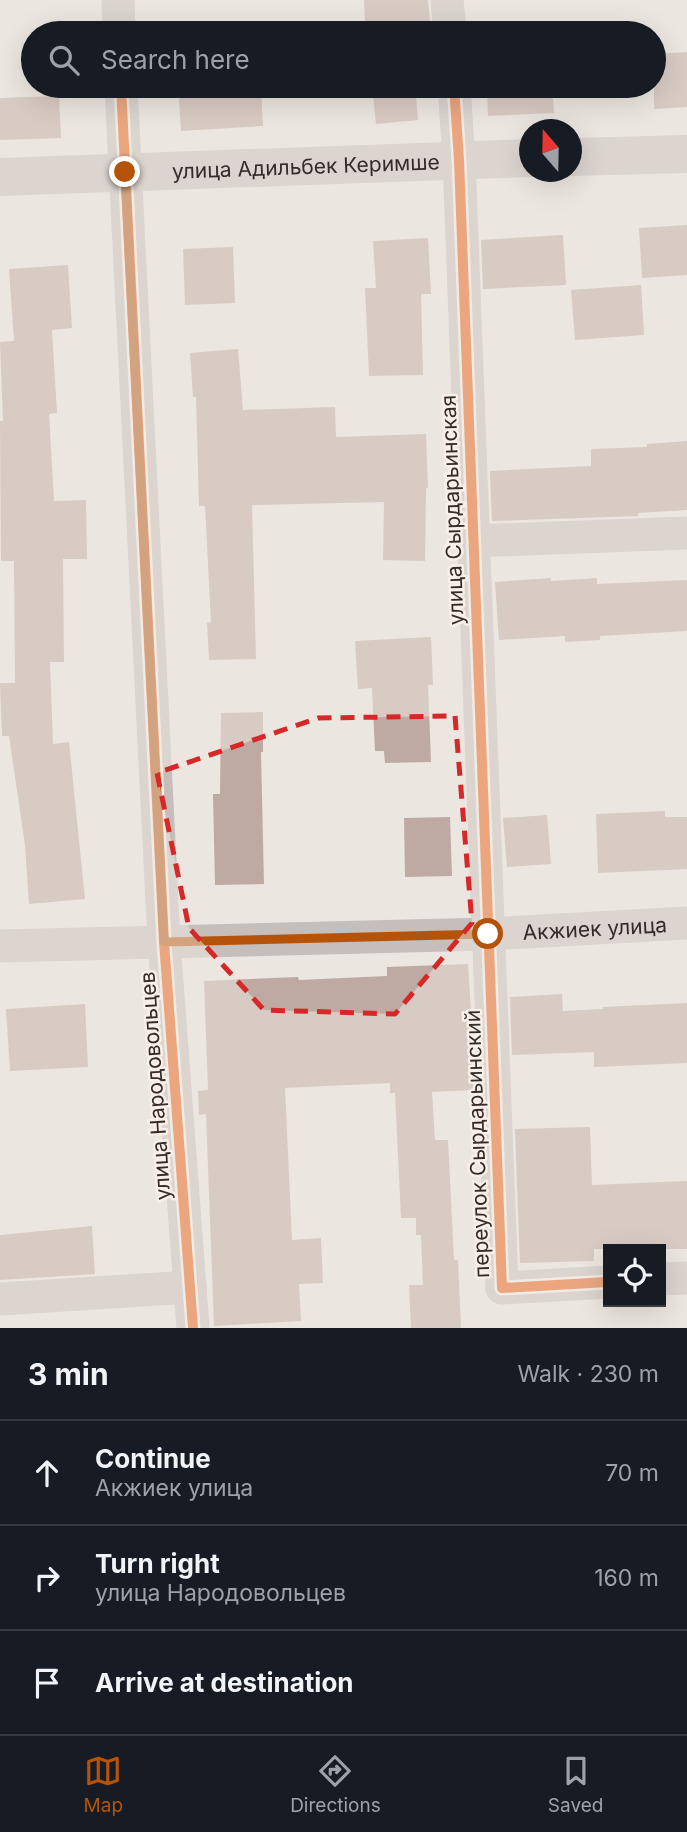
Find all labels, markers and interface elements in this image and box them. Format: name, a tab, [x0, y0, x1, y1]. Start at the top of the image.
search box	[21, 21, 666, 98]
icon: search	[45, 41, 83, 79]
text: Search here	[101, 44, 250, 75]
north arrow	[519, 119, 582, 182]
street label: улица Адильбек Керимше	[171, 149, 440, 183]
route end	[109, 156, 140, 187]
street label: улица Сырдарьинская	[435, 394, 469, 626]
street label: Акжиек улица	[522, 912, 668, 945]
route start	[472, 918, 503, 949]
street label: улица Народовольцев	[135, 971, 175, 1201]
street label: переулок Сырдарьинский	[460, 1009, 494, 1279]
map controls	[603, 1244, 666, 1307]
button: locate	[603, 1244, 666, 1307]
text: 3 min	[28, 1356, 109, 1392]
text: Walk · 230 m	[517, 1360, 659, 1388]
text: Continue	[95, 1443, 211, 1474]
icon: ahead	[28, 1454, 66, 1492]
text: 70 m	[605, 1459, 659, 1487]
text: Акжиек улица	[95, 1474, 253, 1502]
text: Turn right	[95, 1548, 220, 1579]
icon: right	[28, 1559, 66, 1597]
text: 160 m	[594, 1564, 659, 1592]
text: улица Народовольцев	[95, 1579, 346, 1607]
icon: arrive	[28, 1664, 66, 1702]
text: Arrive at destination	[95, 1667, 354, 1698]
tab: Map	[84, 1752, 123, 1817]
tab: Directions	[290, 1752, 381, 1817]
tab: Saved	[548, 1752, 603, 1817]

